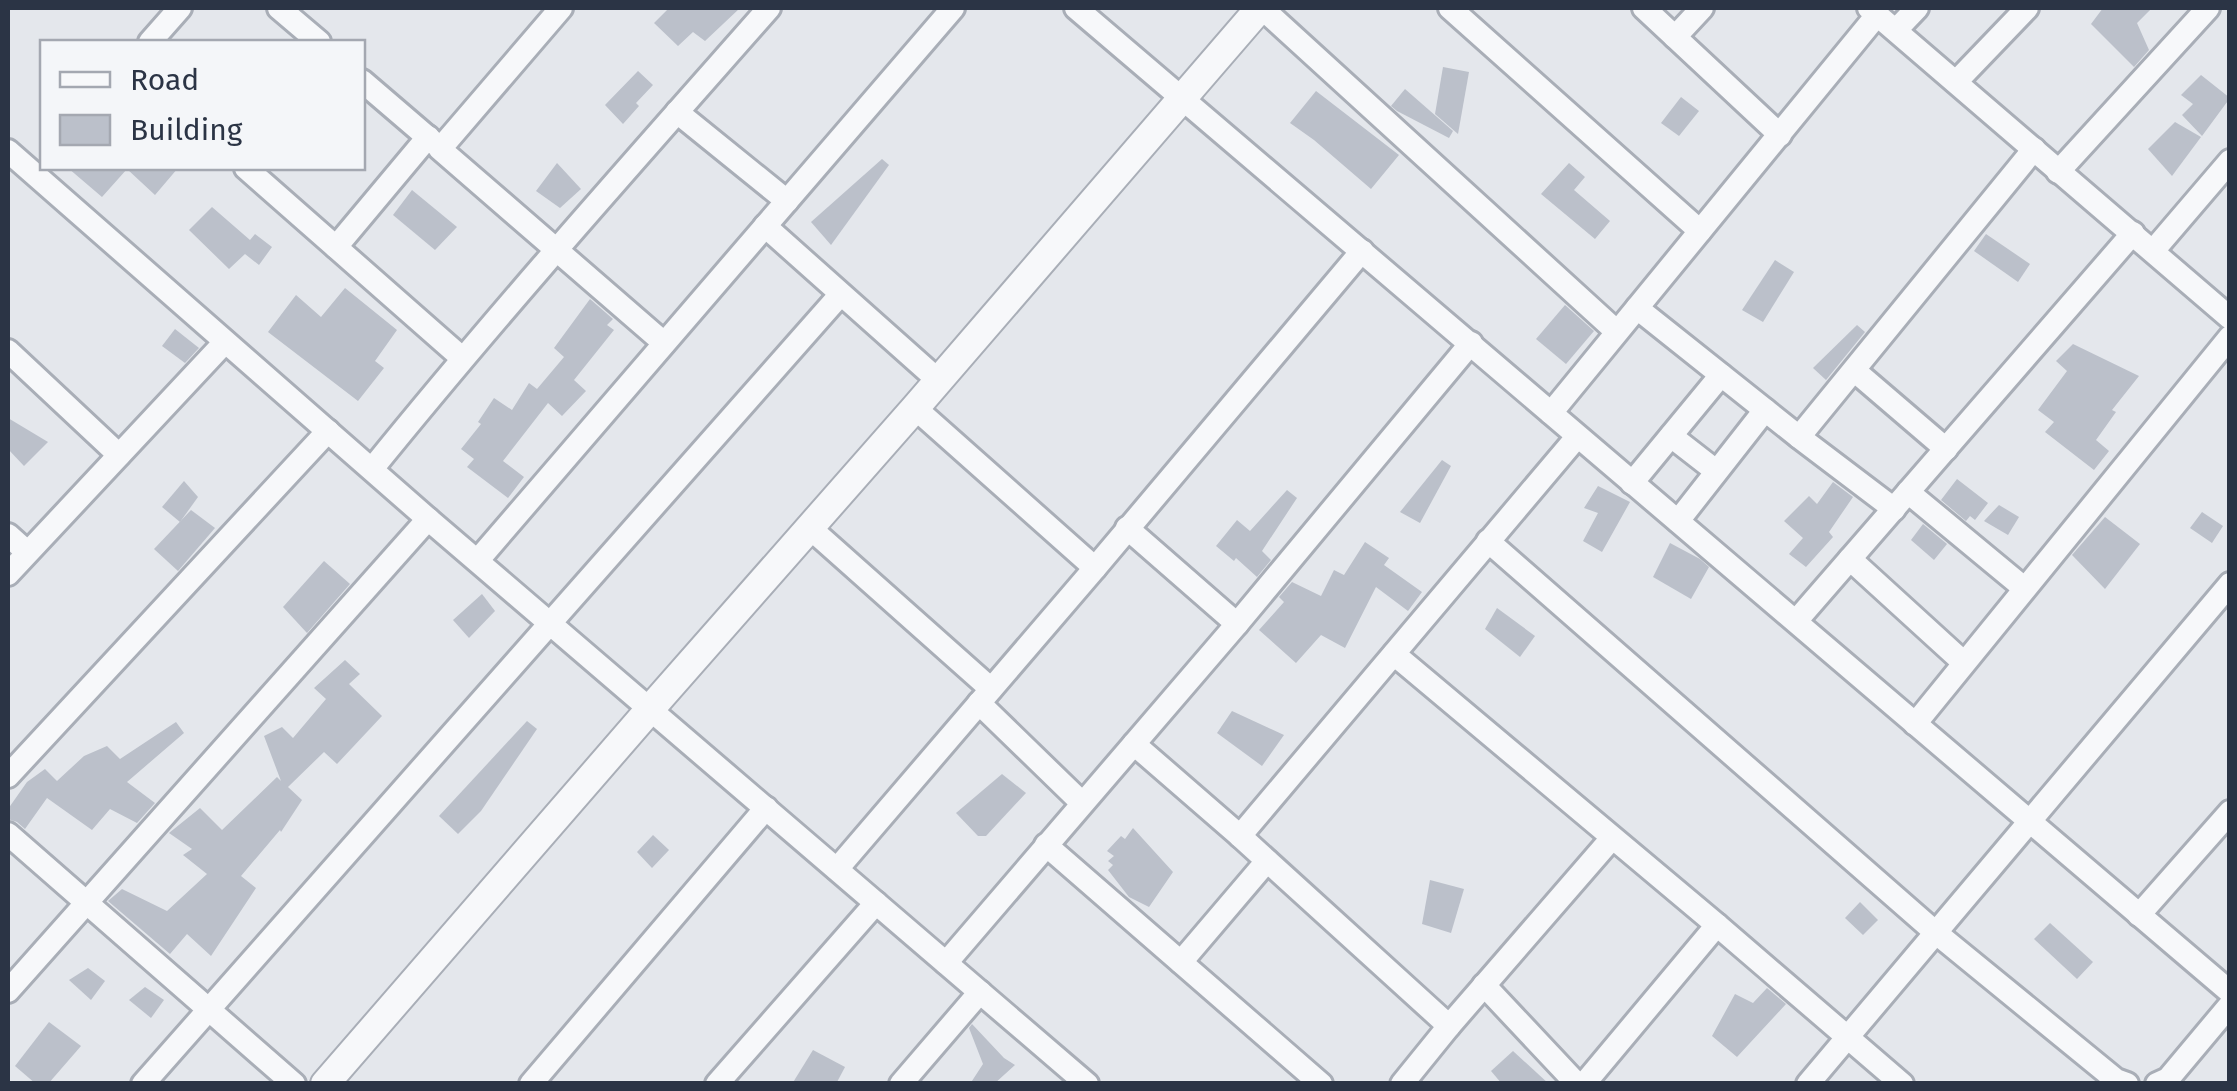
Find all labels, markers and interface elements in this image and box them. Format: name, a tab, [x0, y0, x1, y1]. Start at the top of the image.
legend	[40, 40, 365, 170]
text: Road	[130, 62, 199, 98]
text: Building	[130, 112, 243, 148]

